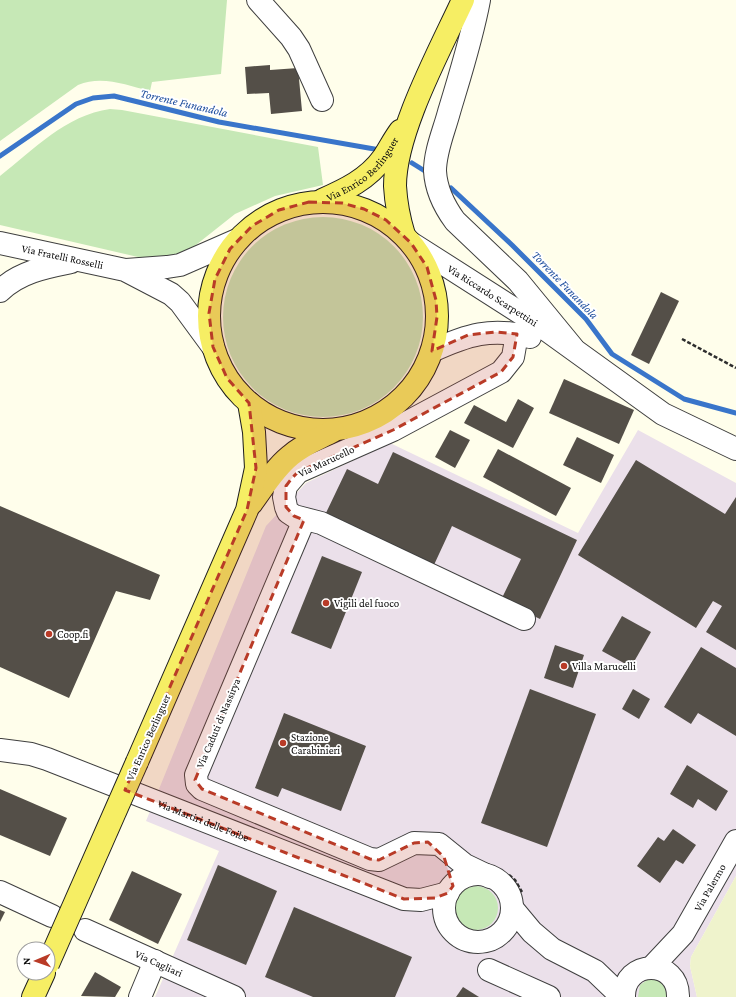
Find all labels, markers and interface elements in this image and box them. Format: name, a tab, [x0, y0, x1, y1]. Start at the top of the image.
water label: Torrente Funandola	[139, 86, 229, 120]
street label: Via Enrico Berlinguer	[324, 134, 401, 203]
street label: Via Fratelli Rosselli	[21, 242, 105, 271]
water label: Torrente Funandola	[529, 248, 601, 322]
street label: Via Riccardo Scarpettini	[445, 262, 540, 328]
street label: Via Marucello	[296, 443, 357, 479]
place label: Vigili del fuoco	[334, 597, 400, 610]
marker: Vigili del fuoco	[321, 598, 331, 608]
place label: Coop.fi	[57, 628, 88, 641]
marker: Coop.fi	[44, 629, 54, 639]
place label: Villa Marucelli	[572, 660, 636, 672]
marker: Villa Marucelli	[559, 661, 569, 671]
street label: Via Caduti di Nassirya	[194, 676, 243, 770]
street label: Via Enrico Berlinguer	[124, 692, 173, 782]
place label: Stazione Carabinieri	[291, 731, 340, 756]
marker: Stazione Carabinieri	[278, 738, 288, 748]
street label: Via Martiri delle Foibe	[156, 797, 251, 844]
street label: Via Palermo	[691, 861, 728, 913]
north arrow	[16, 941, 56, 981]
street label: Via Cagliari	[133, 947, 185, 979]
text: N	[20, 957, 32, 965]

